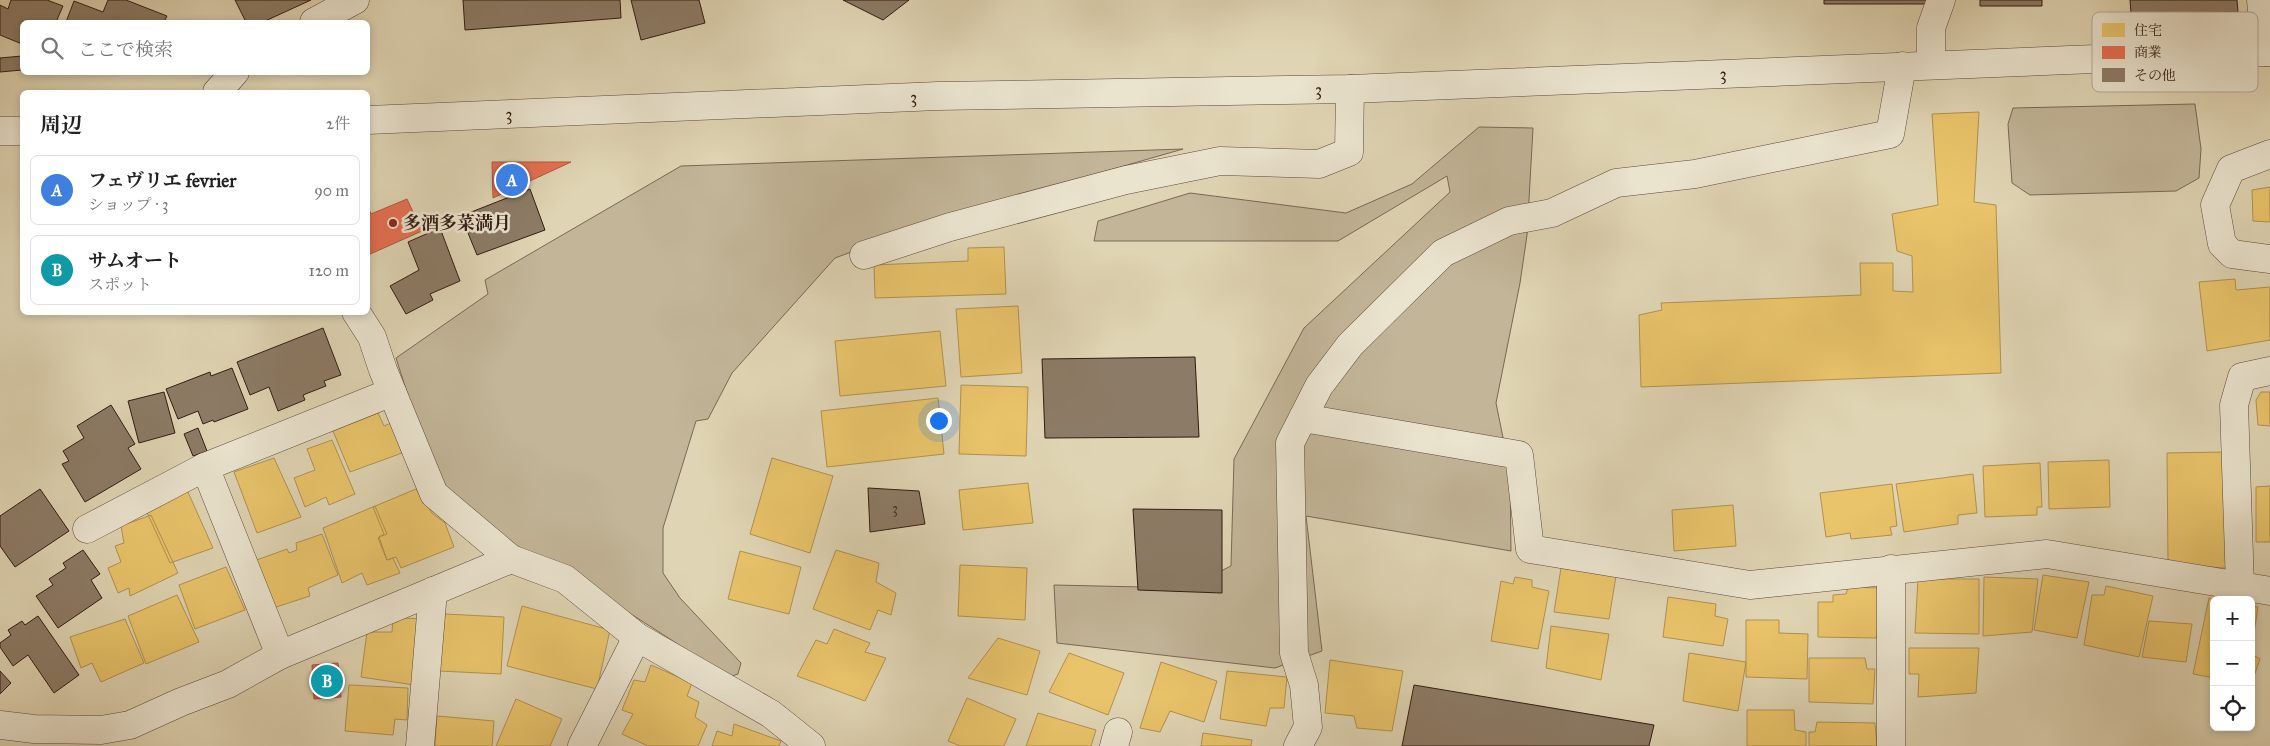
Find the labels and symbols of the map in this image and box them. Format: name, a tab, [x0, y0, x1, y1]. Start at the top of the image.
legend	[2092, 12, 2258, 92]
text: 住宅	[2134, 22, 2162, 39]
text: 商業	[2134, 44, 2162, 61]
street label: 3	[1719, 63, 1727, 85]
text: その他	[2134, 67, 2176, 84]
street label: 3	[1315, 78, 1322, 101]
street label: 3	[909, 86, 918, 108]
street label: 3	[505, 103, 513, 125]
pin: A	[496, 161, 528, 199]
place label: 多酒多菜満月	[403, 212, 511, 234]
marker: 多酒多菜満月	[387, 217, 399, 229]
your location	[926, 408, 952, 434]
house number: 3	[892, 499, 898, 517]
pin: B	[311, 662, 343, 700]

